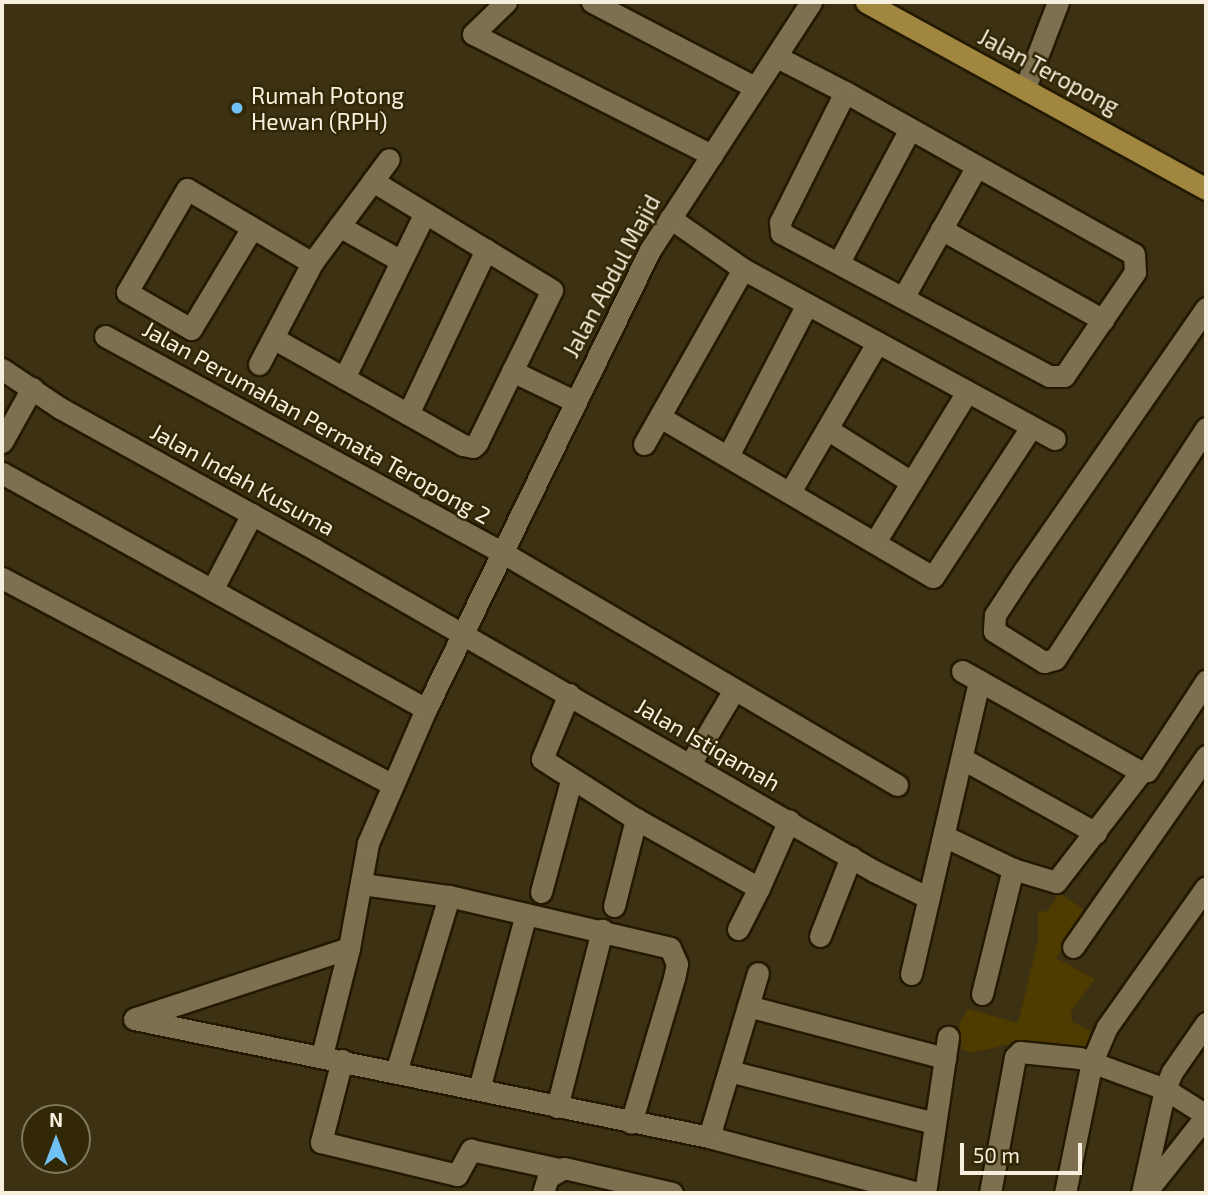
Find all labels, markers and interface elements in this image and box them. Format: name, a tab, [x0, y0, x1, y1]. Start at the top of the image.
street label: Jalan Teropong	[974, 22, 1124, 120]
place label: Rumah Potong Hewan (RPH)	[251, 81, 404, 135]
marker: Rumah Potong Hewan (RPH)	[229, 100, 245, 116]
street label: Jalan Abdul Majid	[556, 189, 666, 363]
street label: Jalan Perumahan Permata Teropong 2	[138, 314, 496, 530]
street label: Jalan Indah Kusuma	[146, 417, 340, 541]
street label: Jalan Istiqamah	[631, 691, 785, 797]
north arrow	[21, 1104, 91, 1174]
text: N	[49, 1108, 63, 1131]
scale bar	[963, 1128, 1086, 1172]
text: 50 m	[973, 1142, 1020, 1167]

